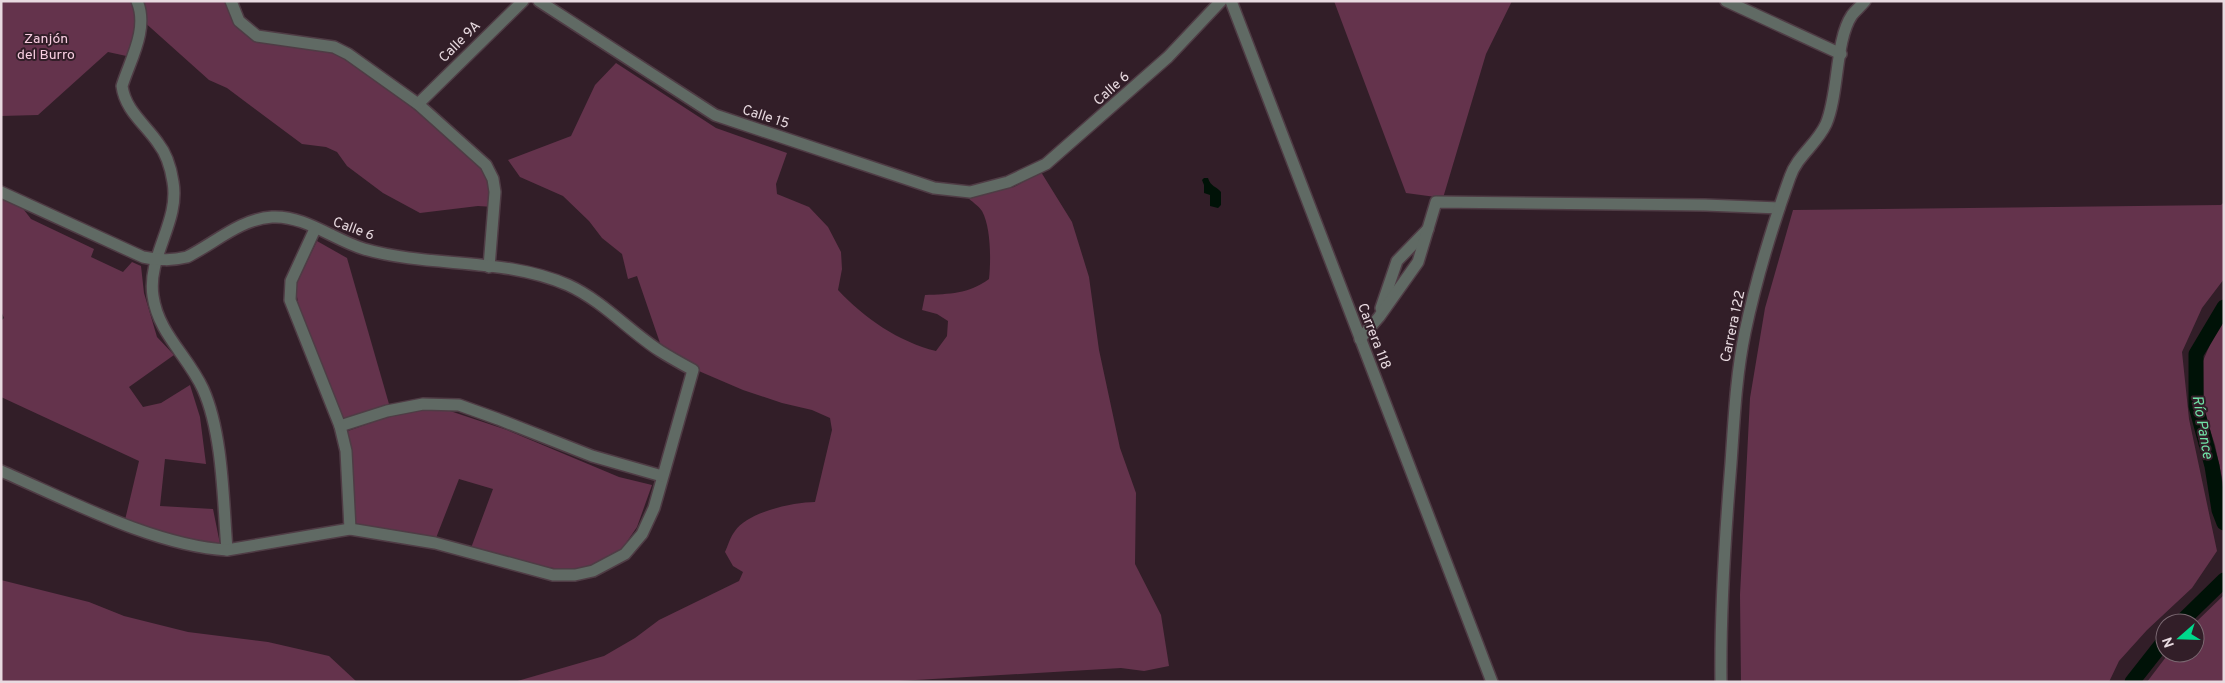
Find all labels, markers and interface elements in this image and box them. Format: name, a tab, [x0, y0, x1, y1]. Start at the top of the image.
street label: Calle 9A	[436, 18, 484, 66]
park label: Zanjón del Burro	[17, 31, 75, 64]
street label: Calle 6	[1090, 68, 1134, 110]
street label: Calle 15	[740, 102, 791, 133]
street label: Calle 6	[330, 214, 377, 245]
street label: Carrera 122	[1718, 289, 1749, 364]
street label: Carrera 118	[1353, 301, 1394, 372]
water label: Río Pance	[2187, 394, 2216, 461]
north arrow	[2155, 613, 2205, 663]
text: N	[2159, 634, 2179, 650]

